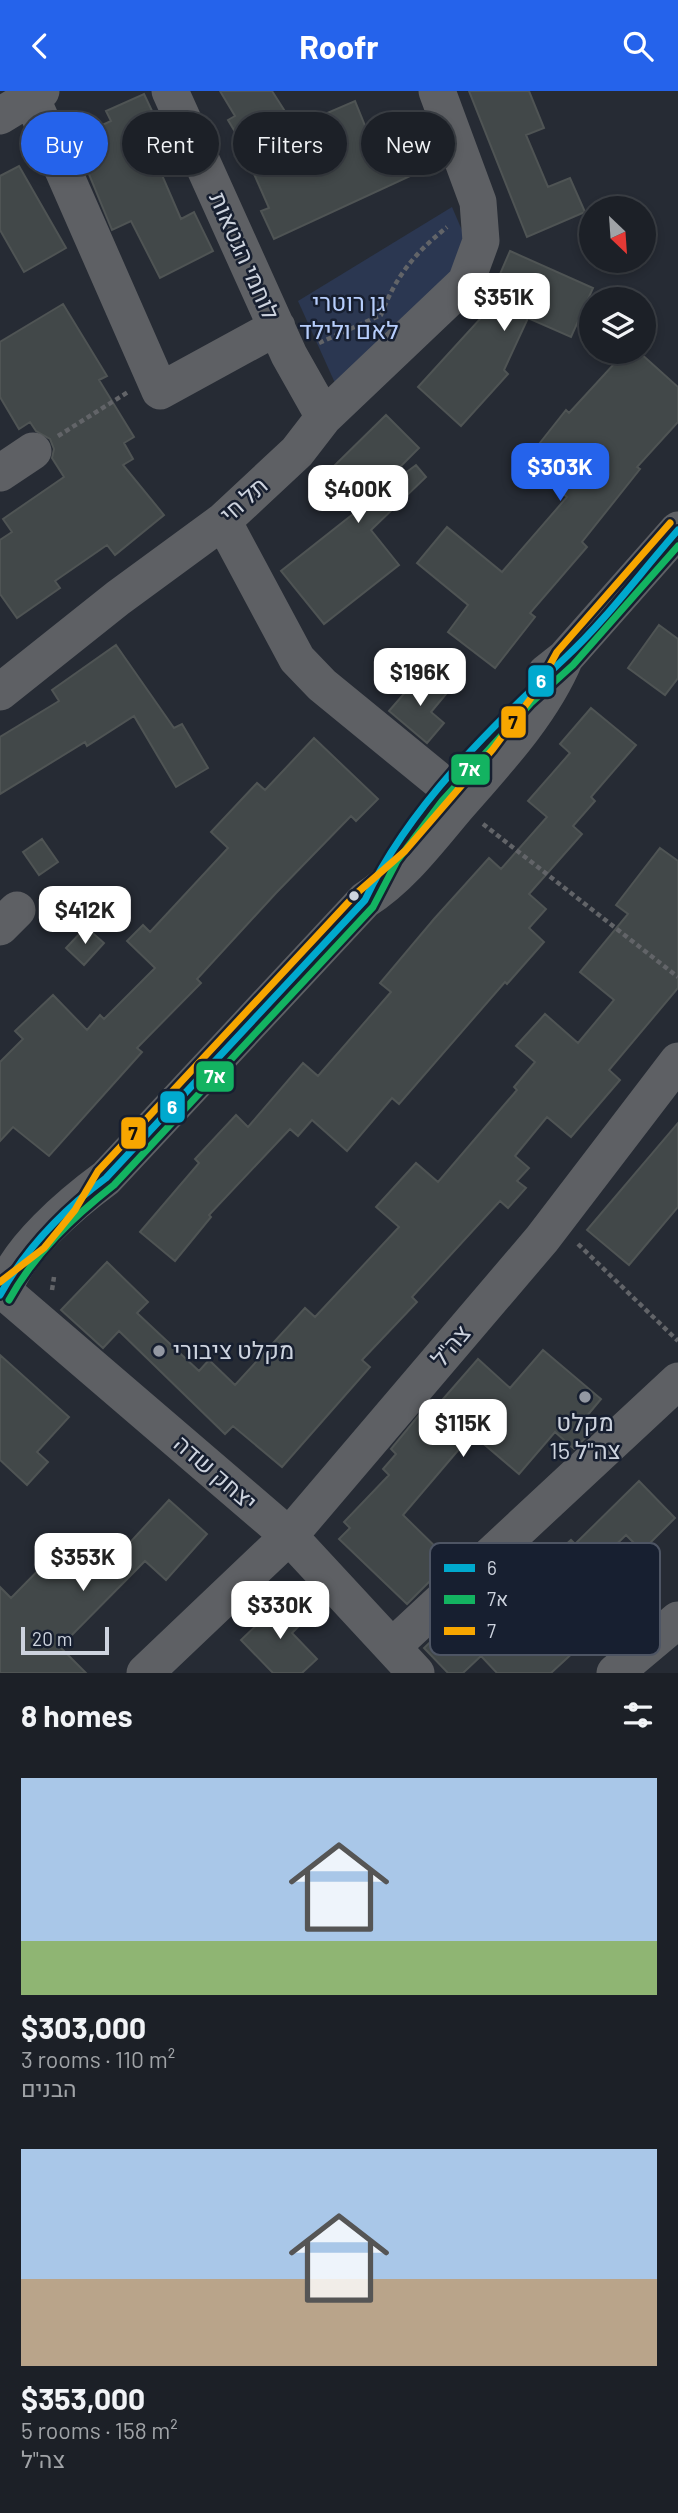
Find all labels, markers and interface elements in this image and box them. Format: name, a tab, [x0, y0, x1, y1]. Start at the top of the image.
icon: back	[21, 27, 59, 65]
text: Roofr	[299, 27, 379, 65]
icon: search	[619, 27, 657, 65]
chip: Buy	[21, 112, 108, 175]
chip: Rent	[122, 112, 219, 175]
chip: Filters	[233, 112, 347, 175]
chip: New	[361, 112, 455, 175]
street label: לוחמי הגטאות	[204, 187, 286, 324]
north arrow	[579, 196, 656, 273]
map controls	[579, 196, 656, 364]
pin: $351K	[455, 273, 553, 333]
text: $351K	[474, 282, 534, 310]
park label: גן רוטרי לאם ולילד	[299, 287, 399, 344]
button: layers	[579, 287, 656, 364]
pin: $303K	[511, 443, 609, 503]
text: $303K	[527, 452, 593, 480]
pin: $400K	[309, 465, 407, 525]
street label: תל חי	[213, 470, 273, 528]
text: $400K	[324, 474, 392, 502]
pin: $196K	[371, 649, 469, 708]
text: $196K	[390, 657, 450, 685]
line badge: 6	[527, 664, 555, 698]
text: 6	[536, 669, 546, 692]
line badge: 7	[500, 705, 527, 739]
text: 7	[508, 710, 518, 733]
line badge: 7א	[450, 753, 491, 786]
text: 7א	[459, 757, 481, 780]
pin: $412K	[36, 887, 134, 946]
unlabelled marker	[347, 889, 361, 903]
text: $412K	[55, 895, 115, 923]
line badge: 7א	[195, 1060, 235, 1093]
text: 7א	[204, 1064, 226, 1087]
line badge: 6	[159, 1090, 186, 1124]
text: 6	[167, 1095, 177, 1118]
line badge: 7	[120, 1116, 147, 1150]
text: 7	[128, 1121, 138, 1144]
street label: צה"ל	[424, 1318, 476, 1372]
place label: מקלט ציבורי	[173, 1335, 294, 1364]
marker: מקלט ציבורי	[151, 1343, 167, 1359]
marker: מקלט צה"ל 15	[577, 1389, 593, 1405]
pin: $115K	[414, 1399, 512, 1459]
place label: מקלט צה"ל 15	[549, 1407, 621, 1464]
text: $115K	[435, 1408, 491, 1436]
street label: יצחק שדה	[169, 1428, 263, 1516]
pin: $353K	[34, 1533, 132, 1593]
text: $353K	[51, 1542, 115, 1570]
legend	[430, 1543, 660, 1655]
text: 6	[487, 1556, 497, 1579]
pin: $330K	[231, 1581, 329, 1641]
text: 7א	[487, 1587, 508, 1610]
text: $330K	[247, 1590, 313, 1618]
text: 7	[487, 1619, 496, 1642]
scale bar	[21, 1624, 108, 1656]
text: 20 m	[32, 1627, 72, 1650]
icon: filters	[619, 1696, 657, 1734]
text: 8 homes	[21, 1697, 132, 1733]
icon: home	[276, 1824, 402, 1950]
text: $303,000	[21, 2009, 146, 2045]
text: 3 rooms · 110 m²	[21, 2045, 175, 2073]
text: הבנים	[21, 2074, 77, 2102]
icon: home	[276, 2195, 402, 2321]
text: $353,000	[21, 2380, 145, 2416]
text: 5 rooms · 158 m²	[21, 2416, 178, 2444]
text: צה"ל	[21, 2445, 65, 2473]

